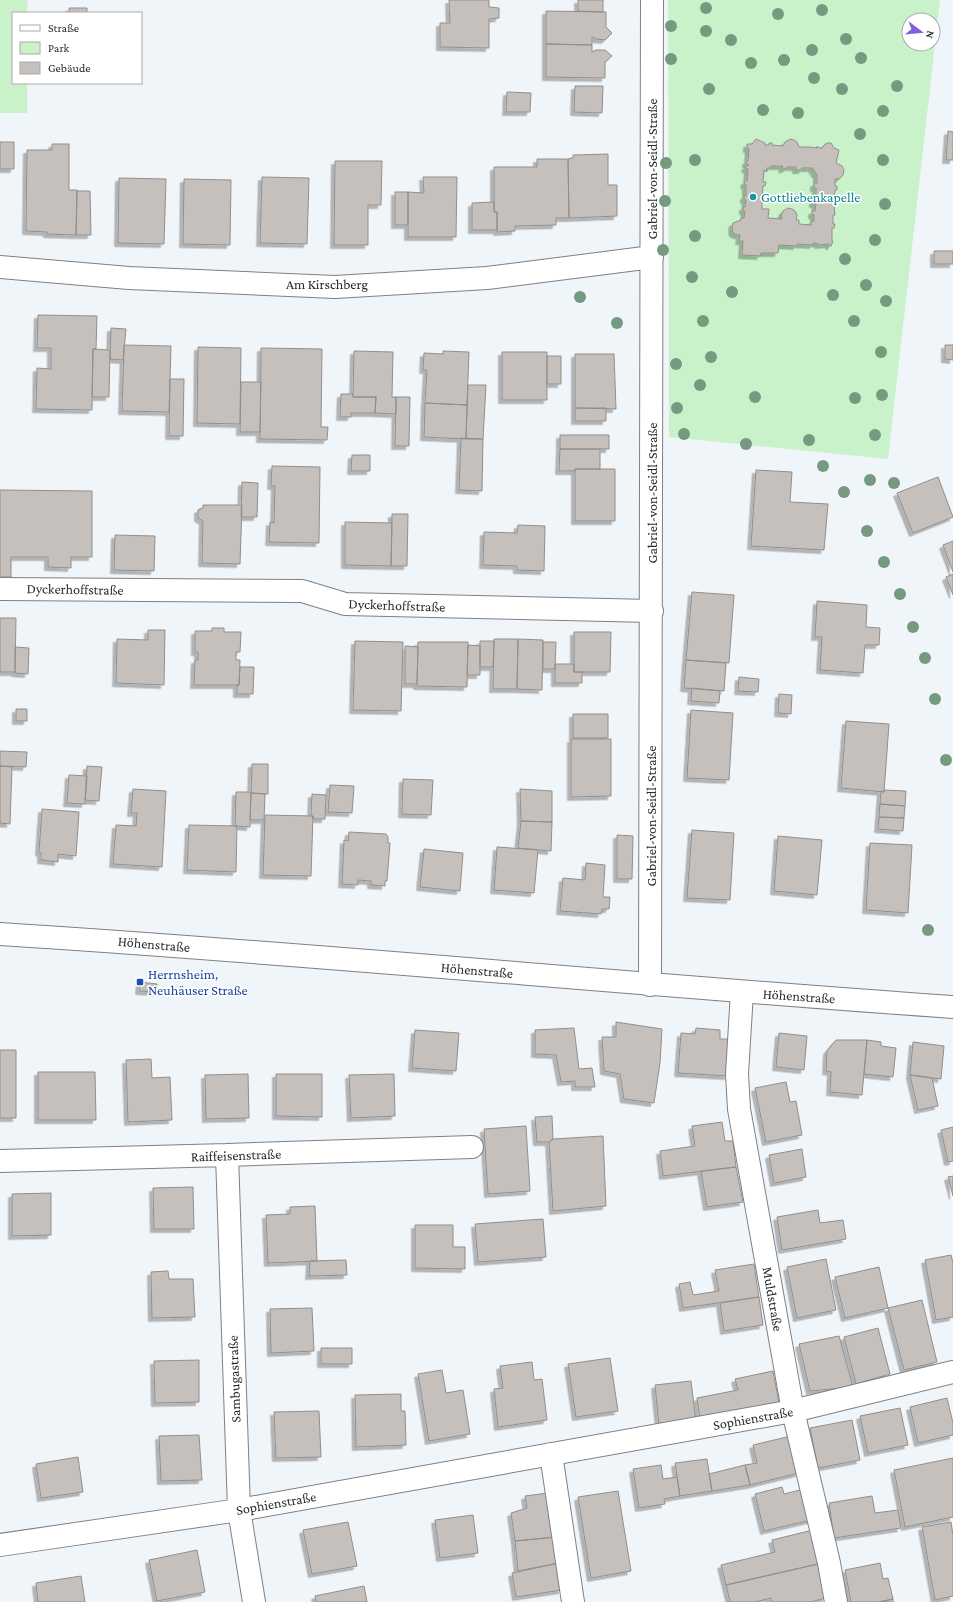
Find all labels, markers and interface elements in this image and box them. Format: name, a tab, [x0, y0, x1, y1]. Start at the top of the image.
legend	[12, 12, 142, 84]
north arrow	[901, 12, 941, 52]
text: Straße	[48, 21, 79, 35]
text: N	[924, 29, 937, 40]
text: Park	[48, 41, 70, 55]
text: Gebäude	[48, 61, 90, 75]
street label: Gabriel-von-Seidl-Straße	[644, 99, 660, 239]
place label: Gottliebenkapelle	[761, 189, 860, 205]
marker: Gottliebenkapelle	[748, 192, 758, 202]
street label: Am Kirschberg	[286, 276, 368, 292]
street label: Gabriel-von-Seidl-Straße	[644, 423, 660, 563]
street label: Dyckerhoffstraße	[26, 580, 124, 598]
street label: Dyckerhoffstraße	[348, 595, 446, 615]
street label: Gabriel-von-Seidl-Straße	[643, 746, 659, 886]
street label: Höhenstraße	[117, 933, 191, 955]
street label: Höhenstraße	[440, 959, 514, 981]
place label: Herrnsheim, Neuhäuser Straße	[148, 966, 248, 998]
marker: Herrnsheim, Neuhäuser Straße	[135, 977, 145, 987]
street label: Höhenstraße	[762, 985, 836, 1007]
street label: Raiffeisenstraße	[191, 1145, 281, 1165]
street label: Muldstraße	[759, 1265, 787, 1333]
street label: Sambugastraße	[224, 1335, 244, 1423]
street label: Sophienstraße	[712, 1403, 794, 1433]
street label: Sophienstraße	[235, 1488, 317, 1518]

